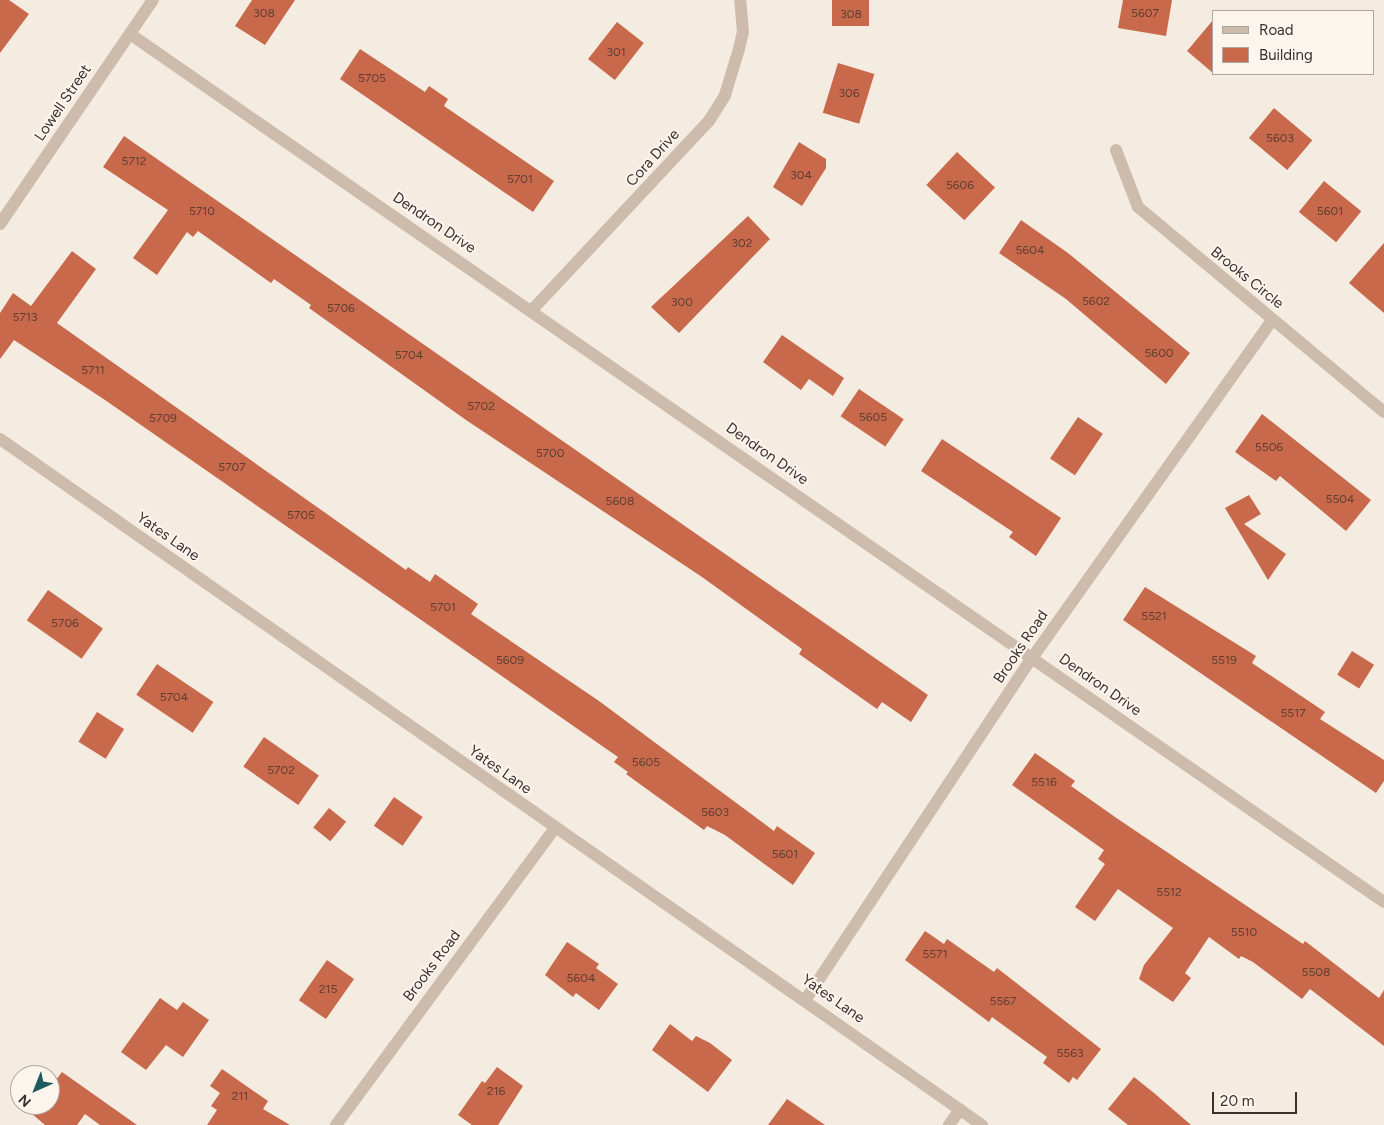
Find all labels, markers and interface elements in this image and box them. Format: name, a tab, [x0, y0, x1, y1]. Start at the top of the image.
house number: 308	[253, 7, 275, 21]
house number: 5607	[1131, 7, 1159, 21]
house number: 308	[840, 8, 862, 22]
legend	[1212, 10, 1374, 75]
text: Road	[1259, 21, 1294, 39]
house number: 301	[606, 46, 626, 60]
text: Building	[1259, 46, 1313, 64]
street label: Lowell Street	[31, 61, 95, 145]
house number: 5705	[358, 72, 386, 86]
house number: 306	[838, 87, 860, 101]
street label: Cora Drive	[623, 126, 683, 190]
house number: 5603	[1266, 132, 1294, 146]
house number: 5712	[121, 155, 147, 169]
house number: 304	[790, 169, 812, 183]
house number: 5701	[507, 173, 533, 187]
house number: 5606	[946, 179, 974, 193]
street label: Dendron Drive	[389, 189, 479, 257]
house number: 5710	[189, 205, 215, 219]
house number: 5601	[1317, 205, 1343, 219]
house number: 302	[732, 237, 752, 251]
street label: Brooks Circle	[1207, 243, 1287, 313]
house number: 5604	[1016, 244, 1044, 258]
house number: 5602	[1082, 295, 1110, 309]
house number: 300	[671, 296, 693, 310]
house number: 5706	[327, 302, 355, 316]
house number: 5713	[13, 311, 37, 325]
house number: 5600	[1144, 347, 1174, 361]
house number: 5704	[395, 349, 423, 363]
house number: 5711	[81, 364, 105, 378]
house number: 5702	[467, 400, 495, 414]
house number: 5605	[859, 411, 887, 425]
house number: 5709	[149, 412, 177, 426]
street label: Dendron Drive	[722, 419, 812, 489]
house number: 5506	[1255, 441, 1283, 455]
house number: 5700	[536, 447, 564, 461]
house number: 5707	[218, 461, 246, 475]
house number: 5504	[1326, 493, 1354, 507]
house number: 5608	[606, 495, 634, 509]
street label: Yates Lane	[133, 509, 203, 565]
house number: 5705	[287, 509, 315, 523]
house number: 5701	[430, 601, 456, 615]
street label: Brooks Road	[990, 607, 1052, 687]
house number: 5521	[1141, 610, 1167, 624]
house number: 5706	[51, 617, 79, 631]
street label: Dendron Drive	[1055, 650, 1145, 720]
house number: 5609	[496, 654, 524, 668]
house number: 5519	[1211, 654, 1237, 668]
house number: 5704	[160, 691, 188, 705]
house number: 5517	[1280, 707, 1306, 721]
street label: Yates Lane	[465, 742, 535, 798]
house number: 5605	[632, 756, 660, 770]
house number: 5702	[267, 764, 295, 778]
house number: 5516	[1031, 776, 1057, 790]
house number: 5603	[701, 806, 729, 820]
house number: 5601	[772, 848, 798, 862]
house number: 5512	[1156, 886, 1182, 900]
house number: 5510	[1231, 926, 1257, 940]
street label: Brooks Road	[399, 927, 465, 1005]
house number: 5571	[922, 948, 948, 962]
house number: 5508	[1302, 966, 1330, 980]
street label: Yates Lane	[798, 971, 868, 1027]
house number: 5604	[567, 972, 595, 986]
house number: 215	[319, 983, 337, 997]
house number: 5567	[989, 995, 1017, 1009]
house number: 5563	[1056, 1047, 1084, 1061]
north arrow	[10, 1065, 60, 1115]
scale bar	[1214, 1082, 1299, 1114]
house number: 216	[487, 1085, 505, 1099]
house number: 211	[232, 1090, 248, 1104]
text: N	[15, 1091, 35, 1110]
text: 20 m	[1220, 1092, 1254, 1110]

